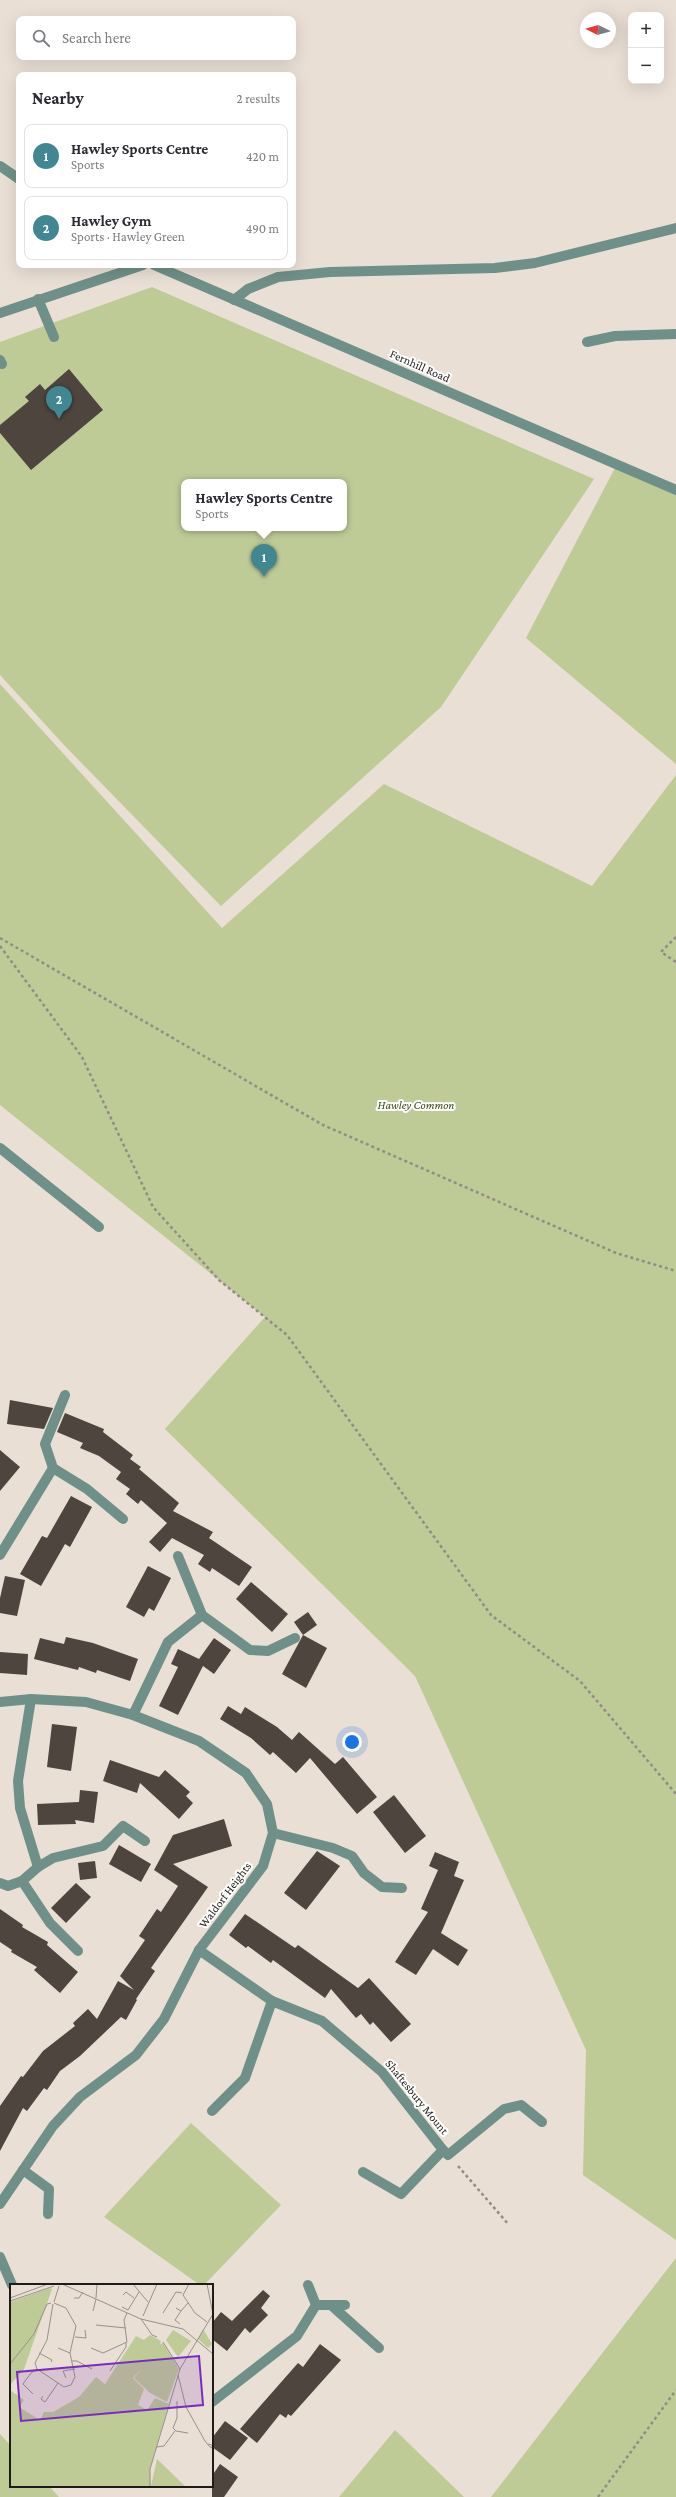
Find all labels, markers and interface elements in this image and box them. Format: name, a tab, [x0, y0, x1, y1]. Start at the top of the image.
north arrow	[580, 12, 616, 48]
map controls	[628, 12, 664, 84]
button: +	[628, 12, 664, 48]
search box	[16, 16, 296, 60]
icon: search	[30, 27, 52, 49]
text: Search here	[62, 30, 131, 46]
button: −	[628, 48, 664, 84]
text: Nearby	[32, 89, 84, 108]
text: 2 results	[237, 91, 280, 106]
text: Hawley Sports Centre	[71, 141, 208, 157]
text: 1	[44, 149, 48, 164]
text: 420 m	[246, 149, 279, 164]
text: Sports	[71, 157, 104, 172]
text: Hawley Gym	[71, 213, 151, 229]
text: 2	[43, 221, 49, 236]
text: 490 m	[246, 221, 279, 236]
text: Sports · Hawley Green	[71, 229, 185, 244]
street label: Fernhill Road	[388, 347, 453, 386]
pin: 2	[46, 386, 72, 419]
popup	[181, 479, 347, 531]
text: Hawley Sports Centre	[195, 490, 333, 506]
text: Sports	[195, 506, 229, 521]
pin: 1	[251, 544, 277, 577]
park label: Hawley Common	[378, 1098, 454, 1112]
your location	[342, 1732, 362, 1752]
street label: Waldorf Heights	[196, 1859, 254, 1931]
street label: Shaftesbury Mount	[383, 2057, 452, 2138]
inset map	[10, 2284, 213, 2487]

